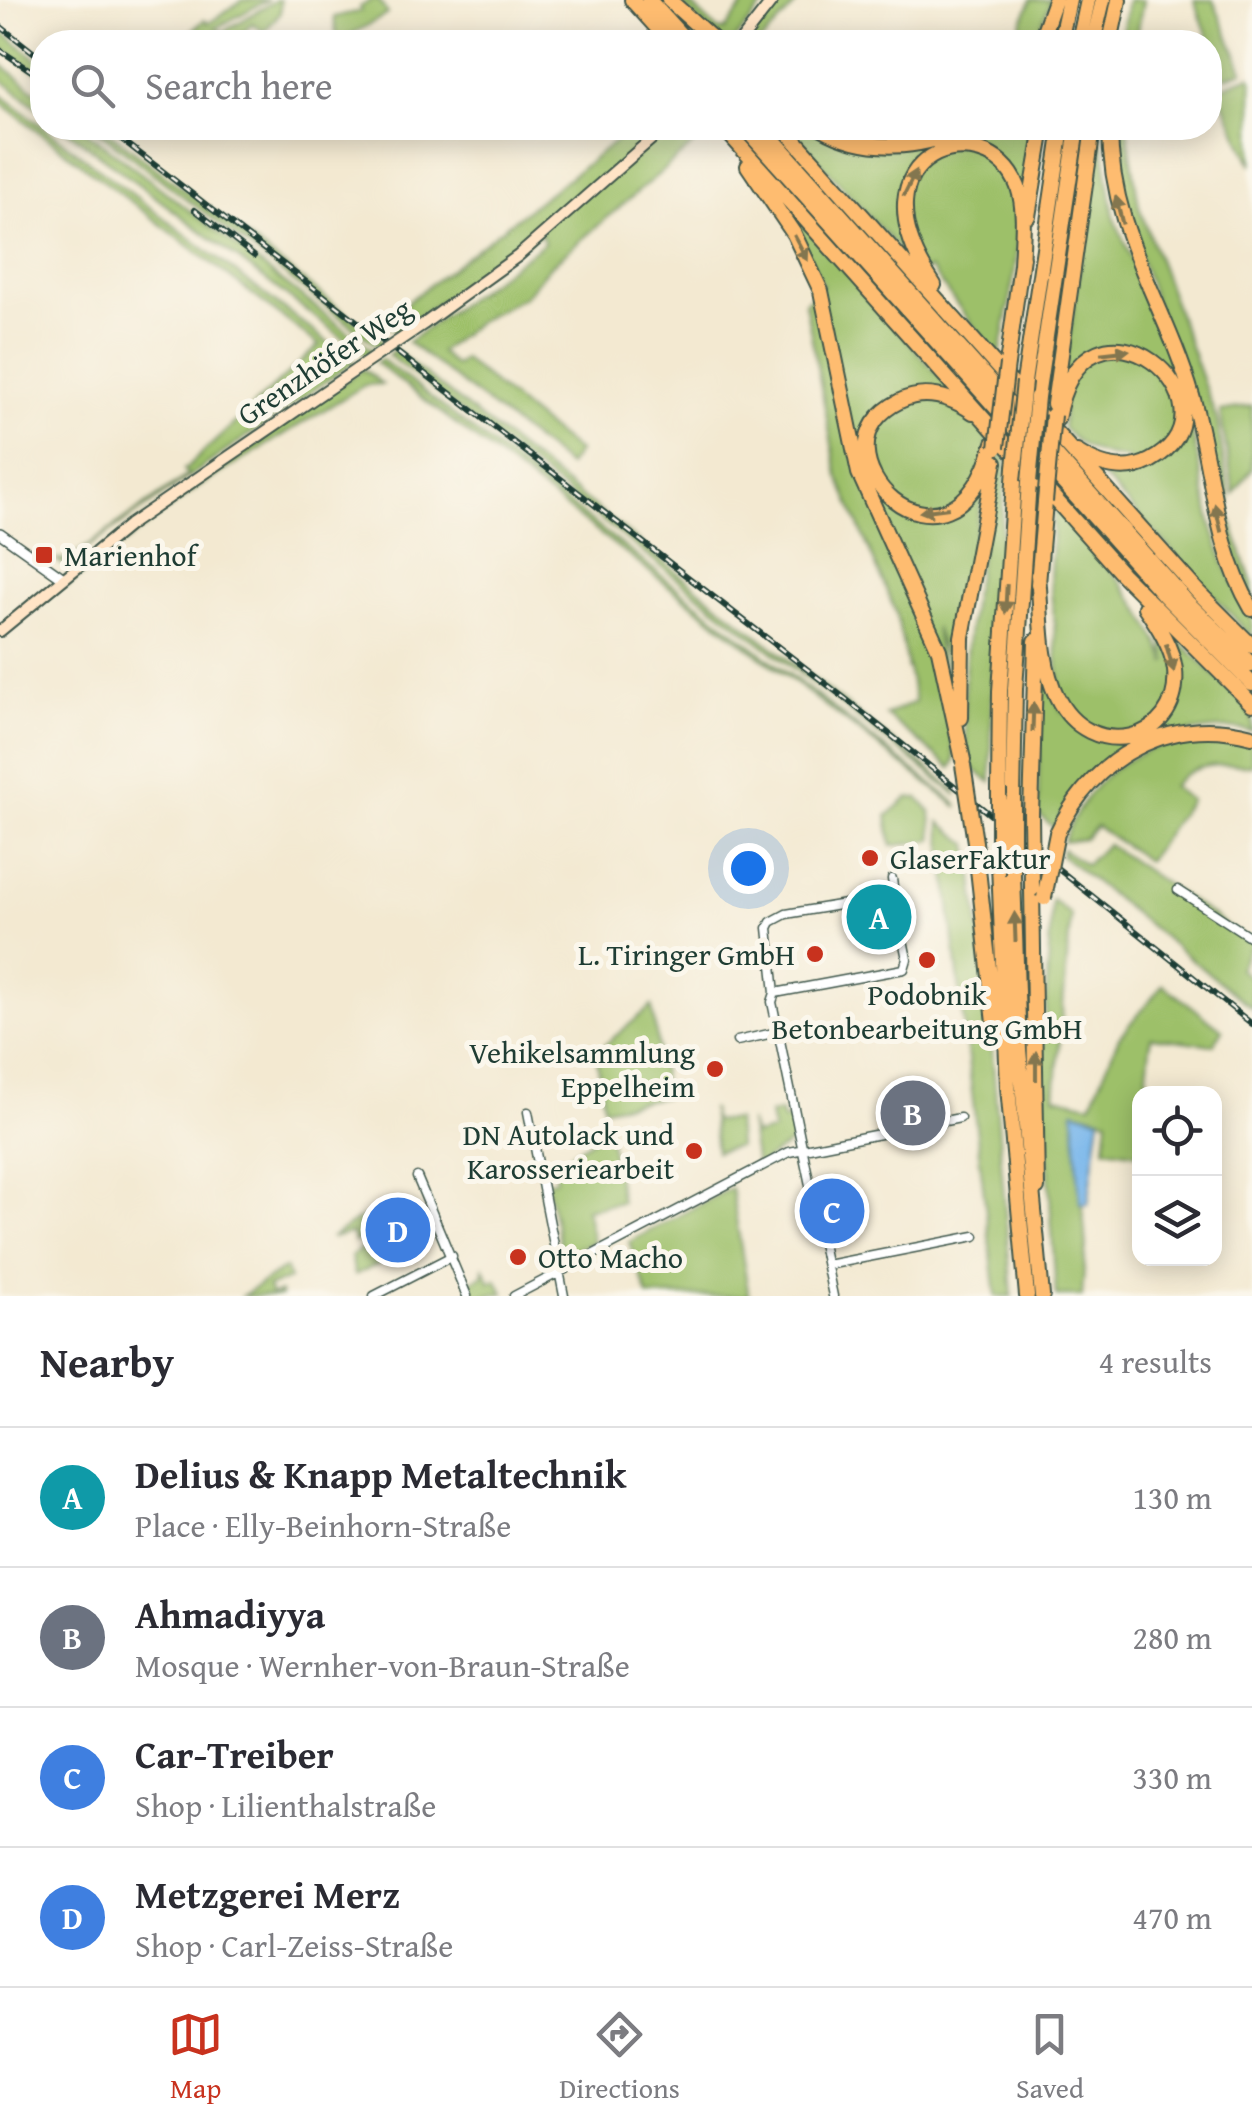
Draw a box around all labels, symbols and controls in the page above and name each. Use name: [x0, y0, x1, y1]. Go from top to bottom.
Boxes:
search box: [30, 30, 1222, 140]
text: Search here: [145, 57, 333, 113]
icon: search: [65, 58, 120, 113]
one-way arrow: [902, 168, 919, 197]
one-way arrow: [1111, 194, 1126, 225]
one-way arrow: [792, 234, 809, 263]
street label: Grenzhöfer Weg: [228, 286, 420, 436]
one-way arrow: [1099, 344, 1131, 360]
one-way arrow: [918, 502, 949, 518]
one-way arrow: [1209, 502, 1225, 533]
place label: Marienhof: [64, 533, 200, 577]
marker: Marienhof: [33, 544, 55, 566]
one-way arrow: [998, 584, 1014, 616]
one-way arrow: [1163, 643, 1178, 673]
one-way arrow: [1026, 701, 1042, 733]
place label: GlaserFaktur: [890, 836, 1051, 880]
your location: [723, 843, 774, 894]
marker: GlaserFaktur: [859, 847, 881, 869]
pin: A: [846, 880, 912, 954]
one-way arrow: [1007, 910, 1023, 942]
place label: L. Tiringer GmbH: [578, 932, 795, 976]
marker: L. Tiringer GmbH: [804, 943, 826, 965]
marker: Podobnik Betonbearbeitung GmbH: [916, 949, 938, 971]
place label: Podobnik Betonbearbeitung GmbH: [772, 972, 1082, 1050]
place label: Vehikelsammlung Eppelheim: [469, 1030, 695, 1108]
one-way arrow: [1028, 1050, 1044, 1082]
marker: Vehikelsammlung Eppelheim: [704, 1058, 726, 1080]
pin: B: [880, 1076, 946, 1150]
map controls: [1132, 1086, 1222, 1266]
button: locate: [1132, 1086, 1222, 1176]
place label: DN Autolack und Karosseriearbeit: [463, 1112, 674, 1190]
marker: DN Autolack und Karosseriearbeit: [683, 1140, 705, 1162]
pin: C: [800, 1174, 864, 1248]
button: layers: [1132, 1176, 1222, 1266]
pin: D: [366, 1192, 430, 1268]
place label: Otto Macho: [538, 1235, 683, 1279]
marker: Otto Macho: [507, 1246, 529, 1268]
text: Nearby: [40, 1331, 174, 1392]
text: 4 results: [1099, 1338, 1212, 1385]
text: Delius & Knapp Metaltechnik: [135, 1446, 626, 1502]
text: A: [62, 1474, 83, 1521]
text: 130 m: [1133, 1474, 1212, 1521]
text: Place · Elly-Beinhorn-Straße: [135, 1502, 511, 1549]
text: Ahmadiyya: [135, 1586, 325, 1642]
text: B: [63, 1614, 82, 1661]
text: 280 m: [1133, 1614, 1212, 1661]
text: Mosque · Wernher-von-Braun-Straße: [135, 1642, 630, 1689]
text: Car-Treiber: [135, 1726, 334, 1782]
text: C: [63, 1754, 82, 1801]
text: 330 m: [1133, 1754, 1212, 1801]
text: Shop · Lilienthalstraße: [135, 1782, 436, 1829]
text: Metzgerei Merz: [135, 1866, 400, 1922]
text: D: [62, 1894, 83, 1941]
text: 470 m: [1133, 1894, 1212, 1941]
text: Shop · Carl-Zeiss-Straße: [135, 1922, 453, 1969]
tab: Map: [168, 2007, 223, 2108]
tab: Directions: [559, 2007, 680, 2108]
tab: Saved: [1016, 2007, 1084, 2108]

